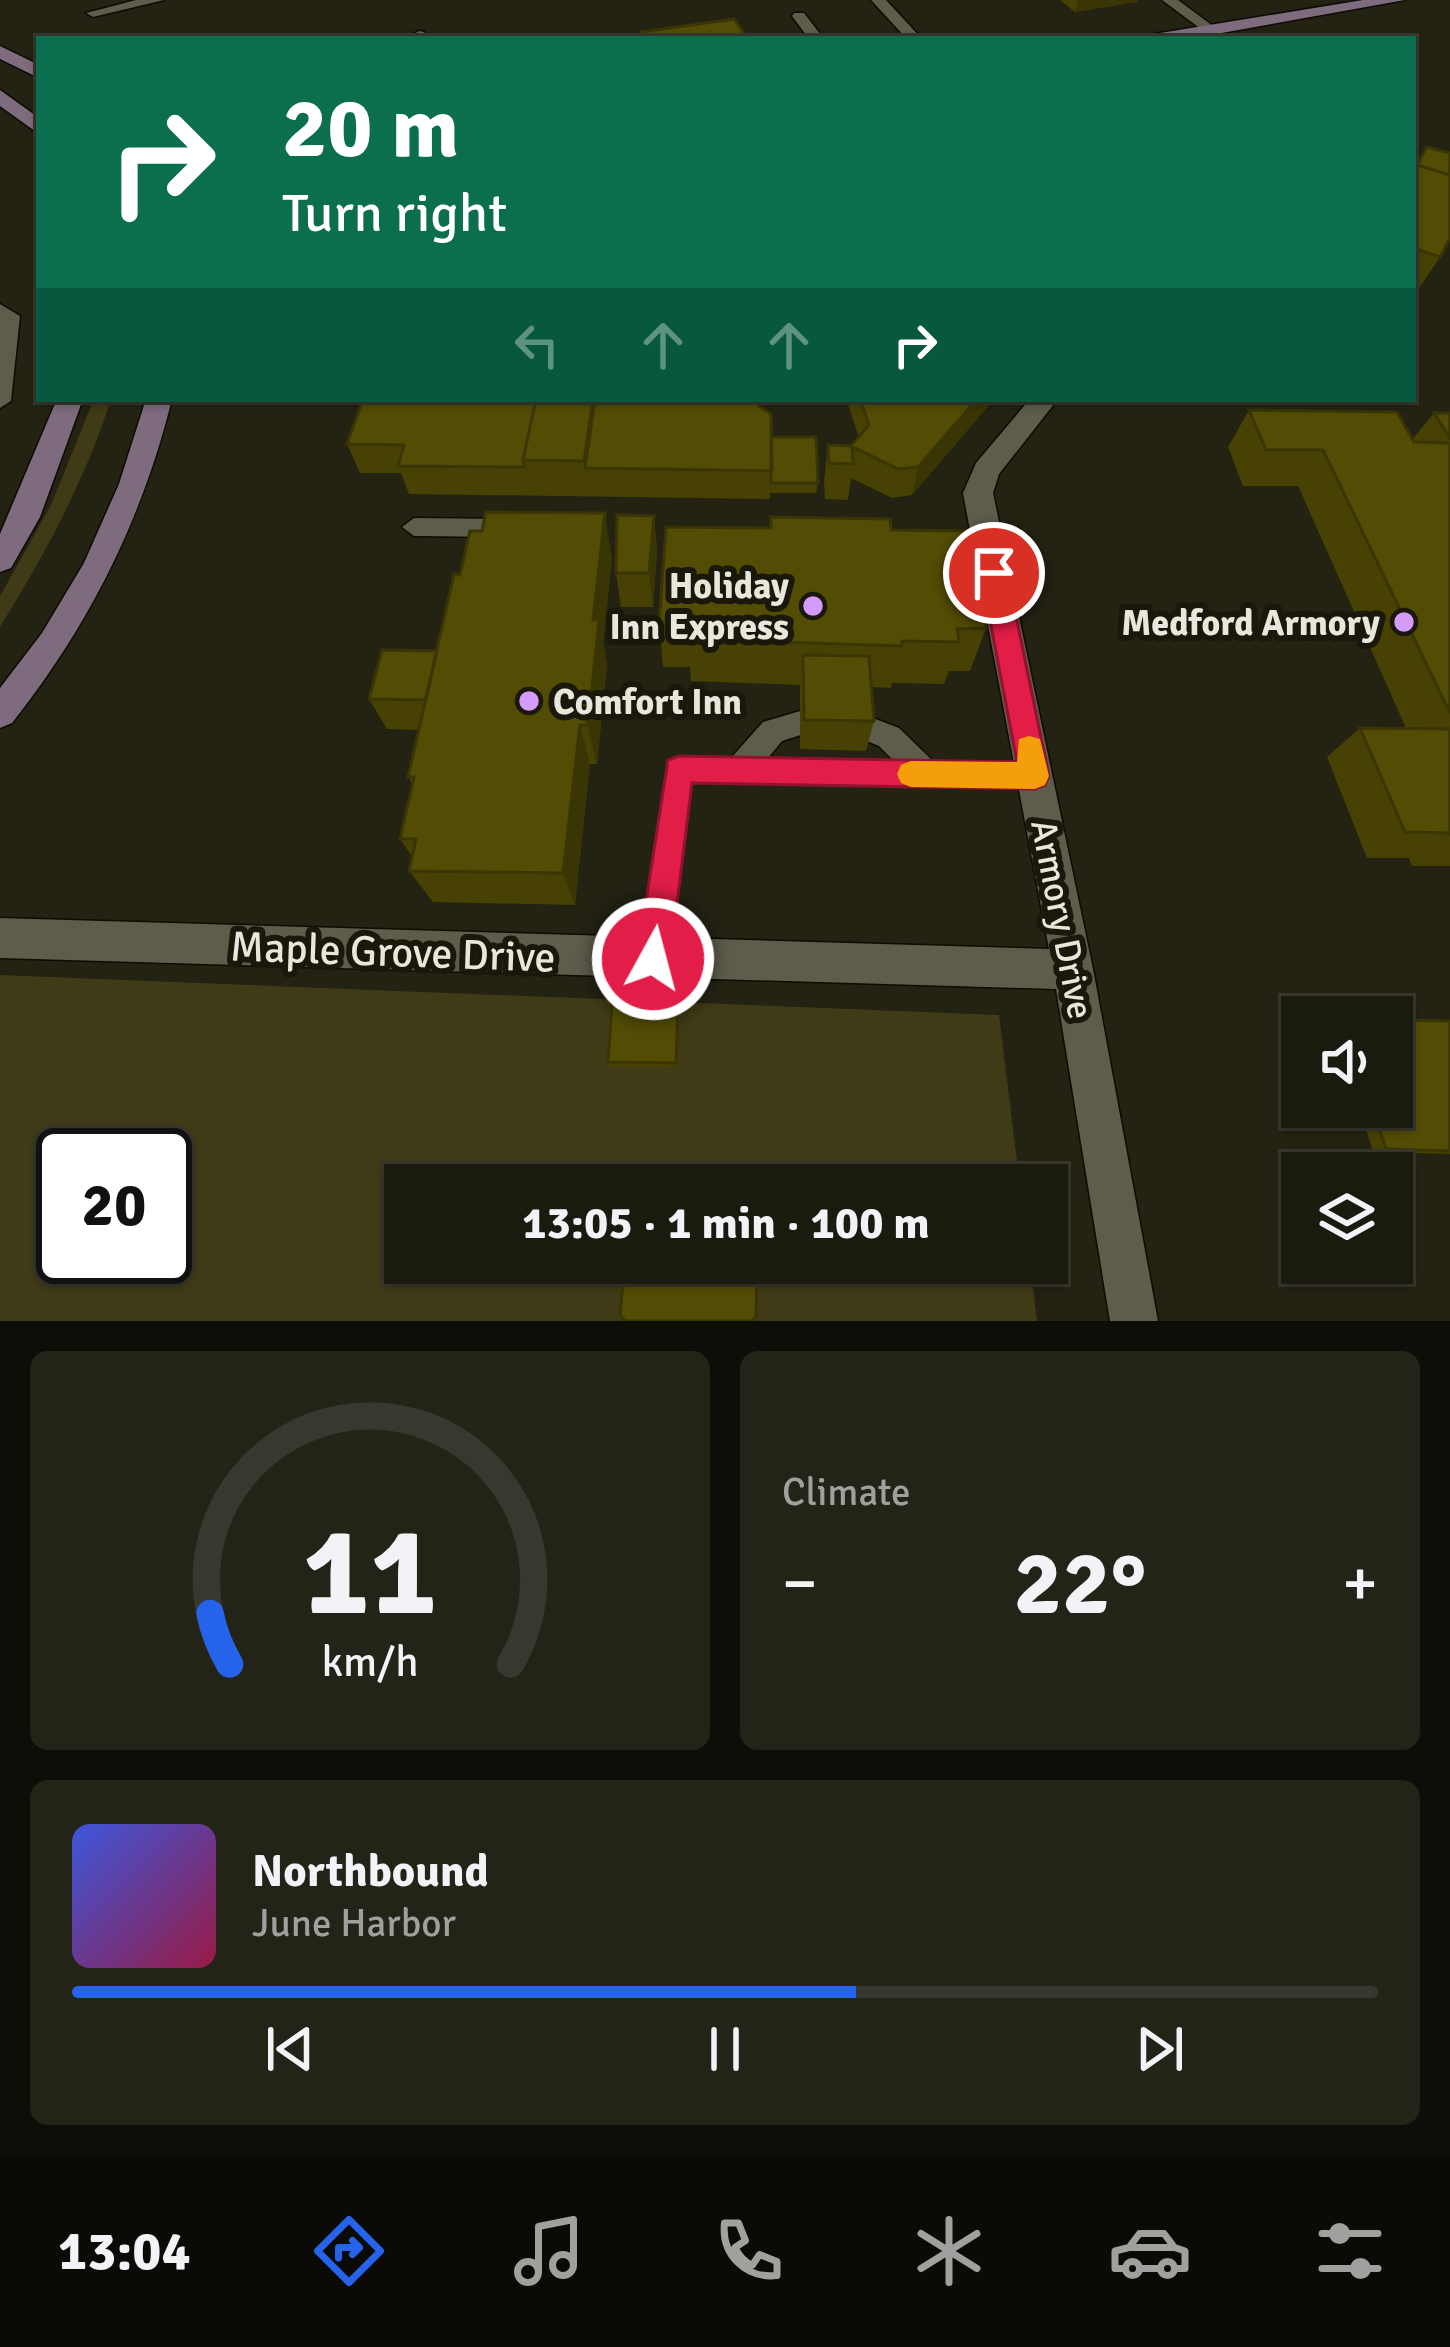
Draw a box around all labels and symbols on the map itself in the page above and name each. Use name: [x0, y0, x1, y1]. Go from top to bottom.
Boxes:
pin: [943, 522, 1045, 624]
place label: Holiday Inn Express: [610, 564, 789, 650]
marker: Holiday Inn Express: [800, 593, 826, 619]
place label: Medford Armory: [1121, 601, 1380, 646]
marker: Medford Armory: [1391, 609, 1417, 635]
place label: Comfort Inn: [553, 680, 742, 725]
marker: Comfort Inn: [516, 688, 542, 714]
street label: Armory Drive: [1020, 816, 1103, 1023]
position arrow: [590, 896, 716, 1022]
street label: Maple Grove Drive: [229, 921, 556, 984]
speed limit sign: 20: [36, 1128, 192, 1284]

